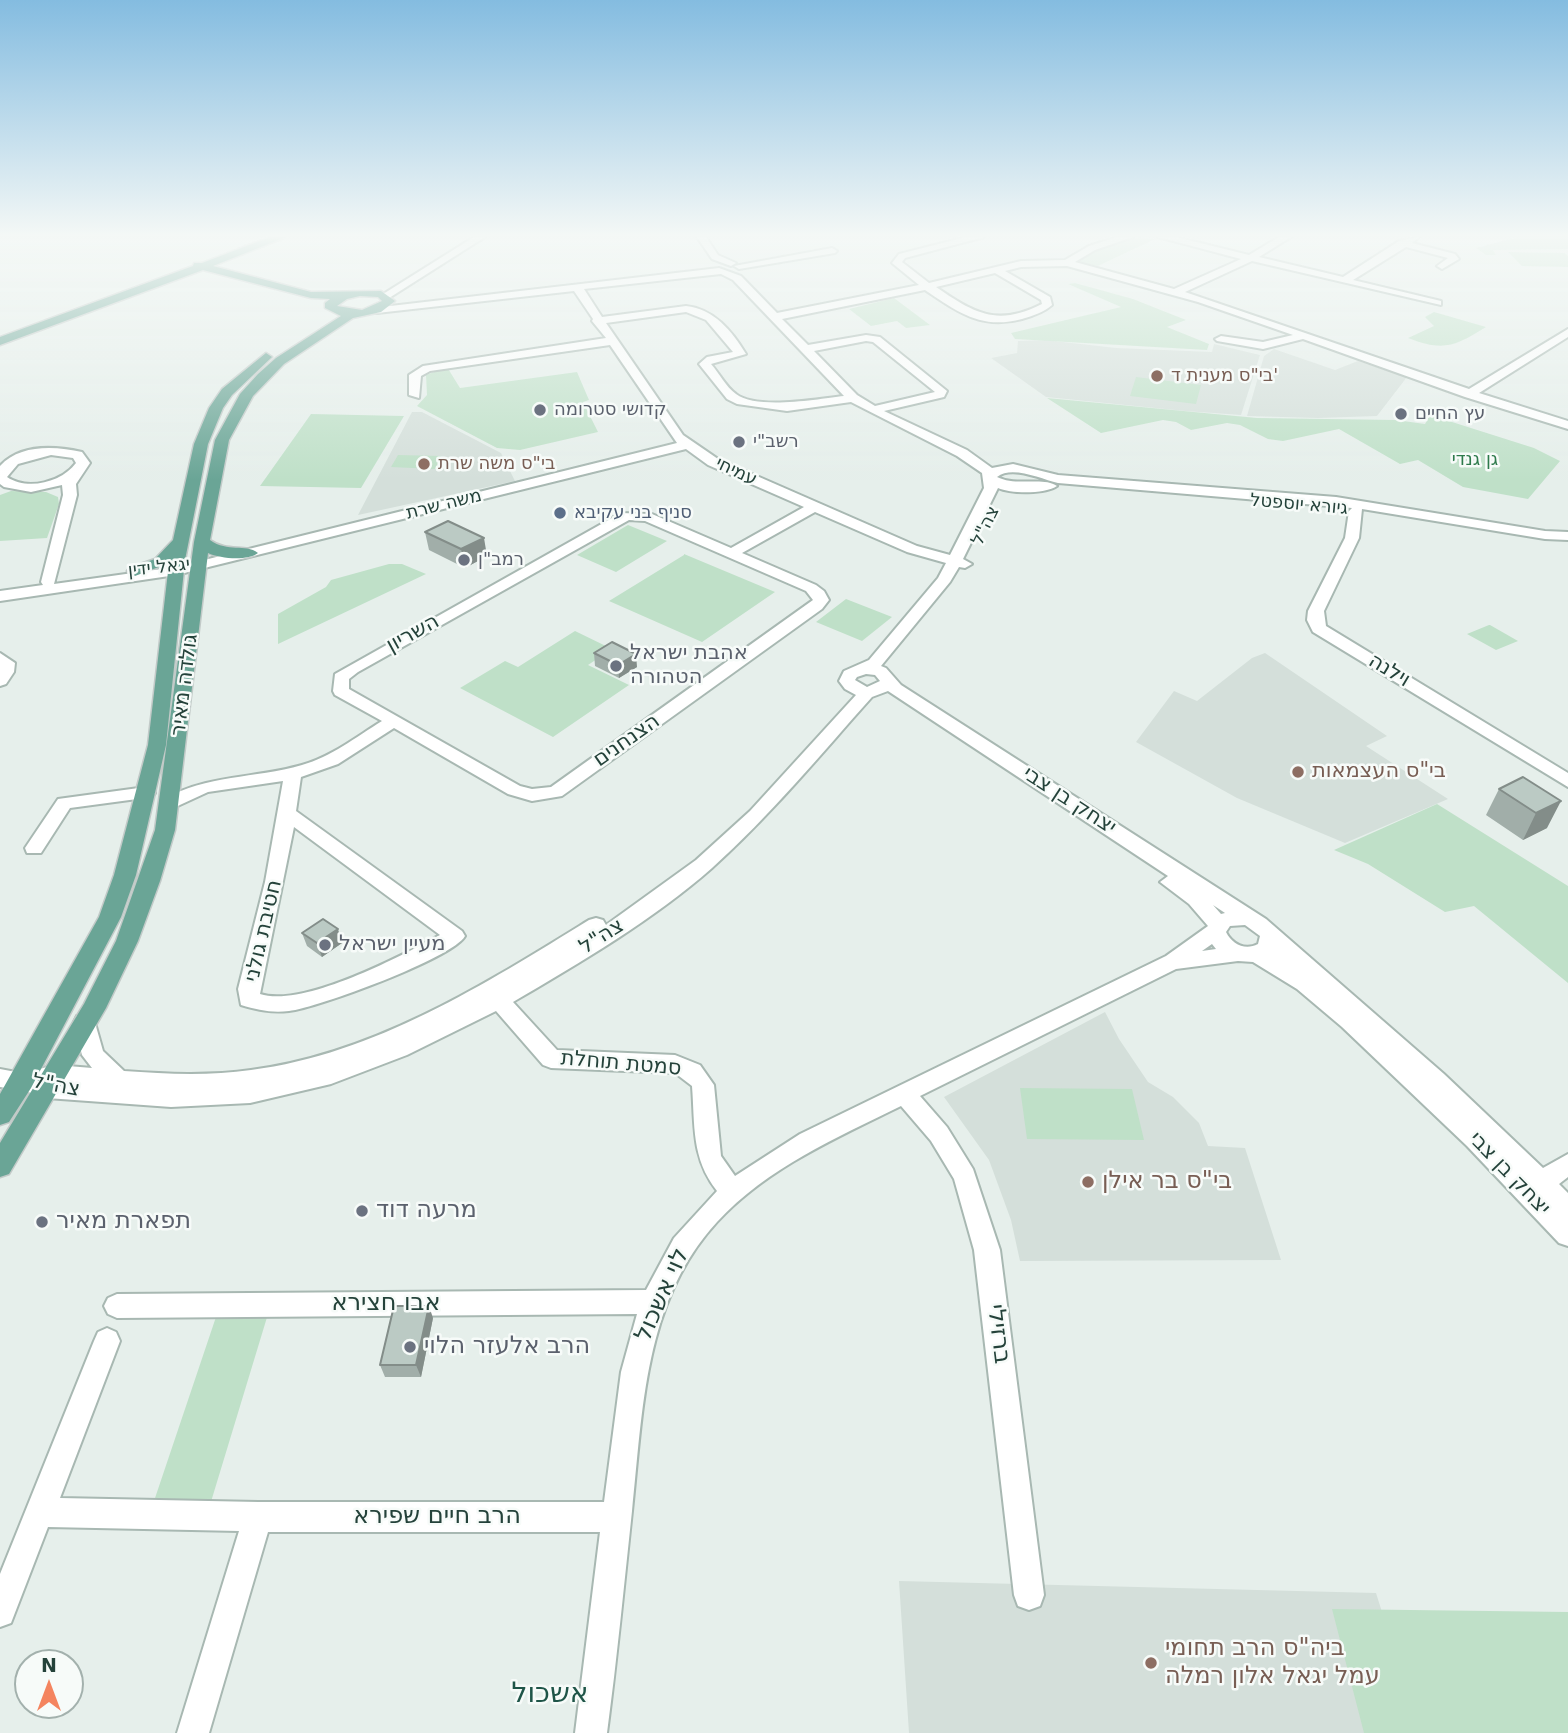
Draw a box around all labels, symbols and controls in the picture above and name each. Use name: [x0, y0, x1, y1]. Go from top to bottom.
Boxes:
place label: בי"ס מענית ד': [1171, 365, 1278, 387]
marker: בי"ס מענית ד': [1149, 368, 1165, 384]
place label: קדושי סטרומה: [554, 399, 666, 421]
marker: קדושי סטרומה: [532, 402, 548, 418]
place label: עץ החיים: [1415, 403, 1485, 425]
marker: עץ החיים: [1393, 406, 1409, 422]
place label: רשב"י: [753, 431, 799, 453]
marker: רשב"י: [731, 434, 747, 450]
park label: גן גנדי: [1452, 449, 1498, 471]
place label: בי"ס משה שרת: [438, 453, 555, 475]
street label: עמיחי: [712, 453, 760, 491]
marker: בי"ס משה שרת: [416, 456, 432, 472]
street label: משה שרת: [404, 485, 484, 525]
street label: גיורא יוספטל: [1249, 490, 1349, 520]
place label: סניף בני עקיבא: [574, 502, 692, 524]
street label: צה"ל: [967, 503, 1005, 549]
marker: סניף בני עקיבא: [552, 505, 568, 521]
place label: רמב"ן: [478, 549, 524, 571]
marker: רמב"ן: [456, 552, 472, 568]
street label: יגאל ידין: [127, 554, 191, 582]
street label: השריון: [382, 609, 444, 659]
street label: גולדה מאיר: [166, 632, 204, 738]
place label: אהבת ישראל הטהורה: [630, 641, 748, 691]
street label: וילנה: [1363, 649, 1415, 693]
marker: אהבת ישראל הטהורה: [608, 658, 624, 674]
street label: הצנחנים: [589, 709, 665, 773]
place label: בי"ס העצמאות: [1312, 759, 1446, 785]
street label: יצחק בן צבי: [1018, 761, 1120, 841]
marker: בי"ס העצמאות: [1290, 764, 1306, 780]
street label: חטיבת גולני: [240, 877, 288, 985]
street label: צה"ל: [575, 914, 629, 960]
place label: מעיין ישראל: [339, 932, 446, 958]
marker: מעיין ישראל: [317, 937, 333, 953]
street label: סמטת תוחלת: [560, 1046, 682, 1082]
street label: צה"ל: [30, 1069, 82, 1103]
street label: יצחק בן צבי: [1463, 1127, 1555, 1221]
place label: בי"ס בר אילן: [1102, 1168, 1232, 1196]
marker: בי"ס בר אילן: [1080, 1174, 1096, 1190]
place label: מרעה דוד: [376, 1197, 477, 1225]
marker: מרעה דוד: [354, 1203, 370, 1219]
place label: תפארת מאיר: [56, 1208, 191, 1236]
marker: תפארת מאיר: [34, 1214, 50, 1230]
street label: לוי אשכול: [630, 1244, 696, 1346]
street label: אבו חצירא: [332, 1290, 440, 1318]
street label: ברזילי: [980, 1302, 1016, 1366]
place label: הרב אלעזר הלוי: [424, 1333, 590, 1361]
marker: הרב אלעזר הלוי: [402, 1339, 418, 1355]
street label: הרב חיים שפירא: [353, 1503, 521, 1531]
place label: ביה"ס הרב תחומי עמל יגאל אלון רמלה: [1165, 1635, 1380, 1691]
north arrow: [14, 1649, 84, 1719]
text: N: [41, 1654, 57, 1676]
marker: ביה"ס הרב תחומי עמל יגאל אלון רמלה: [1143, 1655, 1159, 1671]
district label: אשכול: [512, 1678, 588, 1712]

